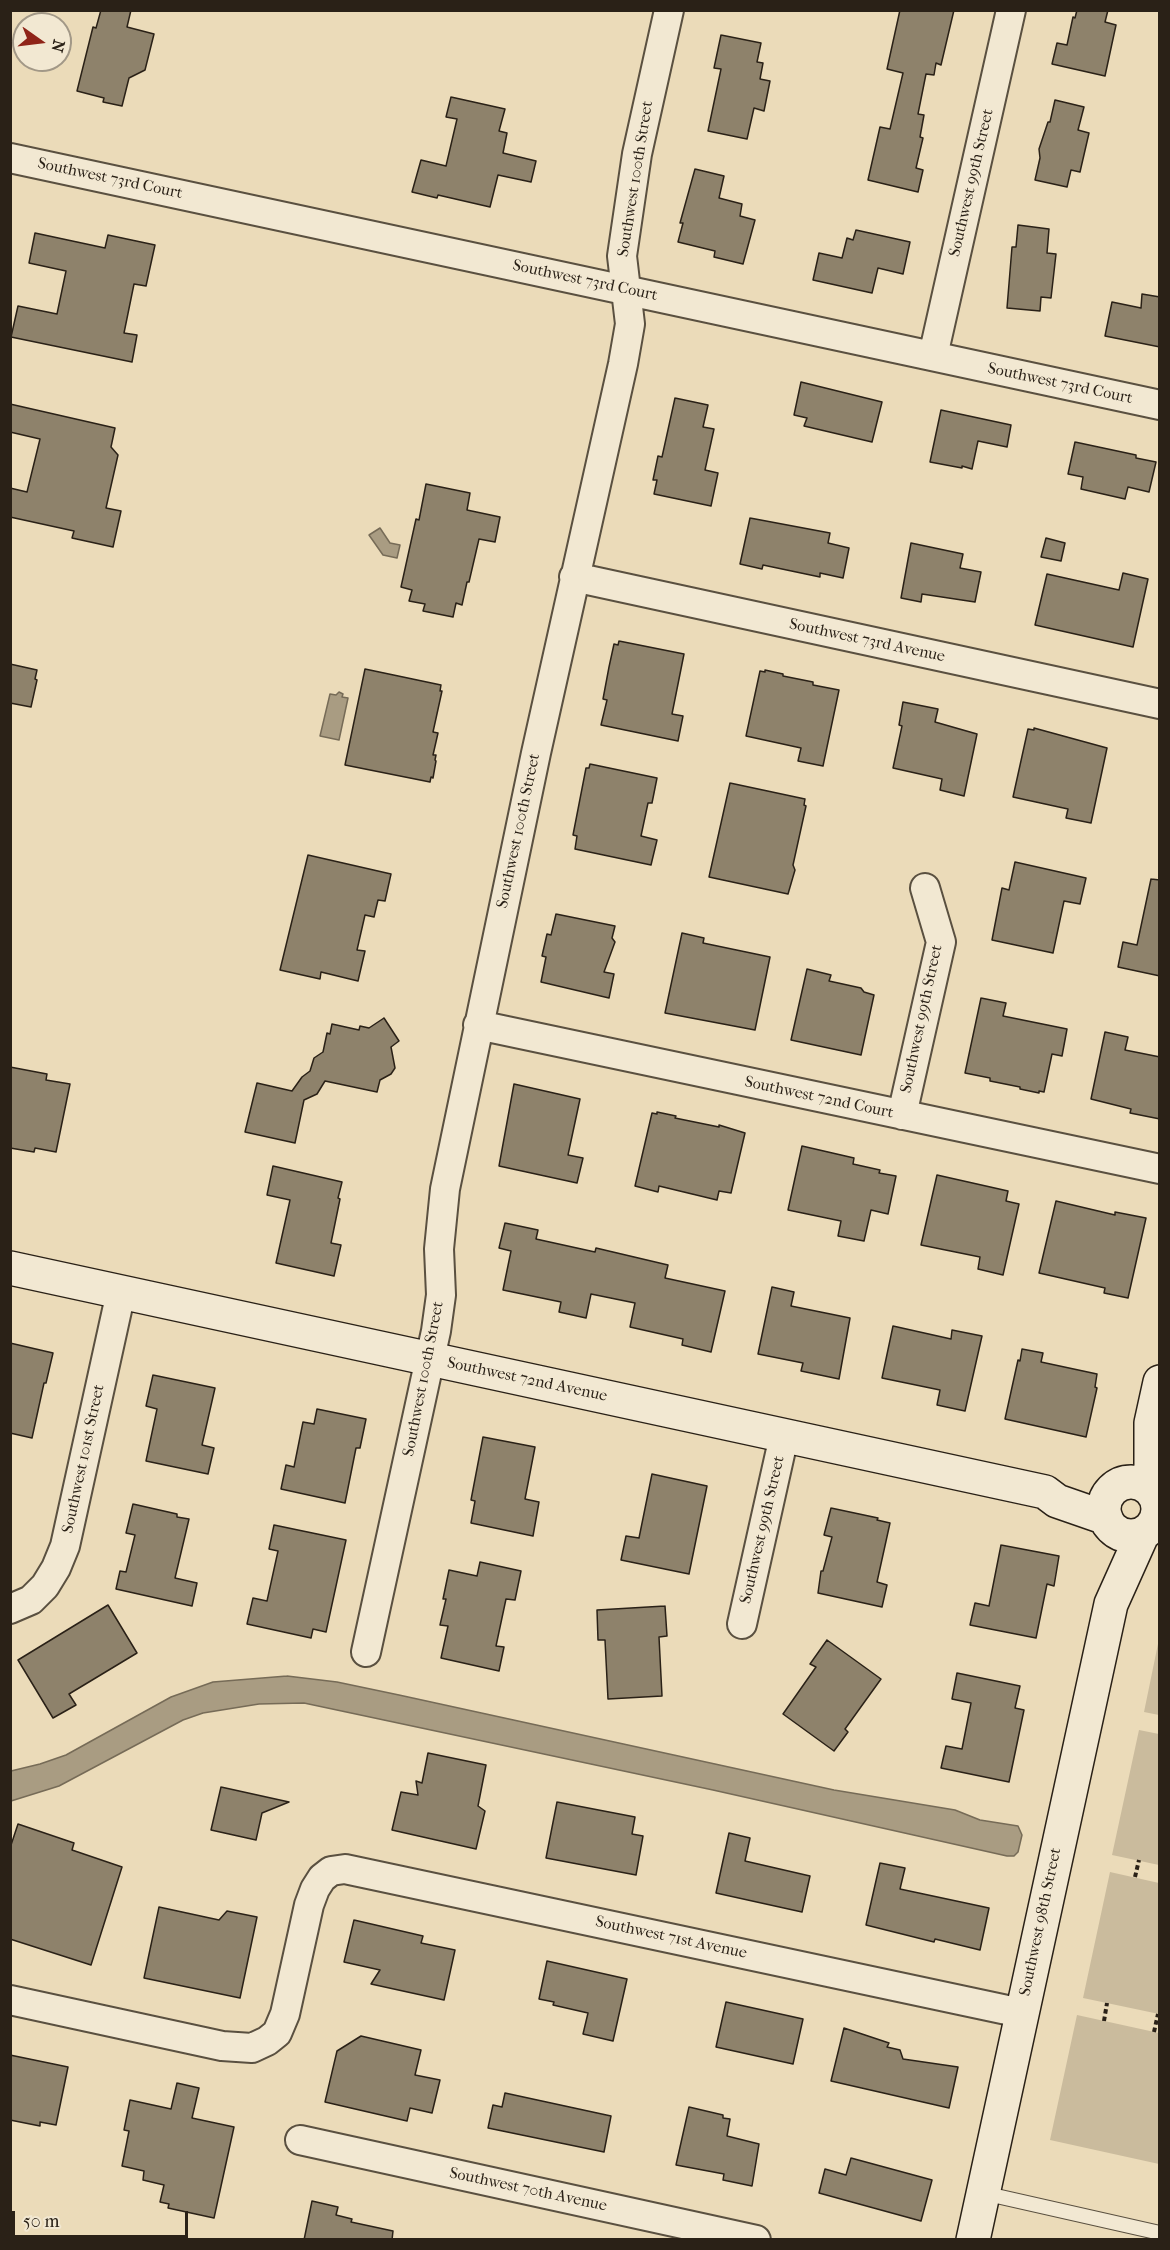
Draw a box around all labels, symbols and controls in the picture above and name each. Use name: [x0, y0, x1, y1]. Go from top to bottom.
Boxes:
north arrow: [12, 12, 72, 72]
text: N: [47, 38, 69, 54]
street label: Southwest 100th Street: [614, 100, 658, 258]
street label: Southwest 99th Street: [946, 107, 998, 259]
street label: Southwest 73rd Court: [36, 154, 184, 204]
street label: Southwest 73rd Court: [511, 256, 659, 306]
street label: Southwest 73rd Court: [986, 359, 1134, 409]
street label: Southwest 73rd Avenue: [787, 615, 947, 667]
street label: Southwest 100th Street: [493, 752, 545, 910]
street label: Southwest 99th Street: [897, 943, 947, 1095]
street label: Southwest 72nd Court: [743, 1073, 895, 1123]
street label: Southwest 100th Street: [400, 1300, 448, 1458]
street label: Southwest 72nd Avenue: [445, 1354, 609, 1406]
street label: Southwest 101st Street: [59, 1383, 109, 1535]
street label: Southwest 99th Street: [737, 1454, 789, 1606]
street label: Southwest 98th Street: [1016, 1846, 1066, 1998]
street label: Southwest 71st Avenue: [594, 1913, 748, 1963]
street label: Southwest 70th Avenue: [448, 2164, 608, 2216]
scale bar: [15, 2199, 190, 2237]
text: 50 m: [23, 2211, 59, 2232]

